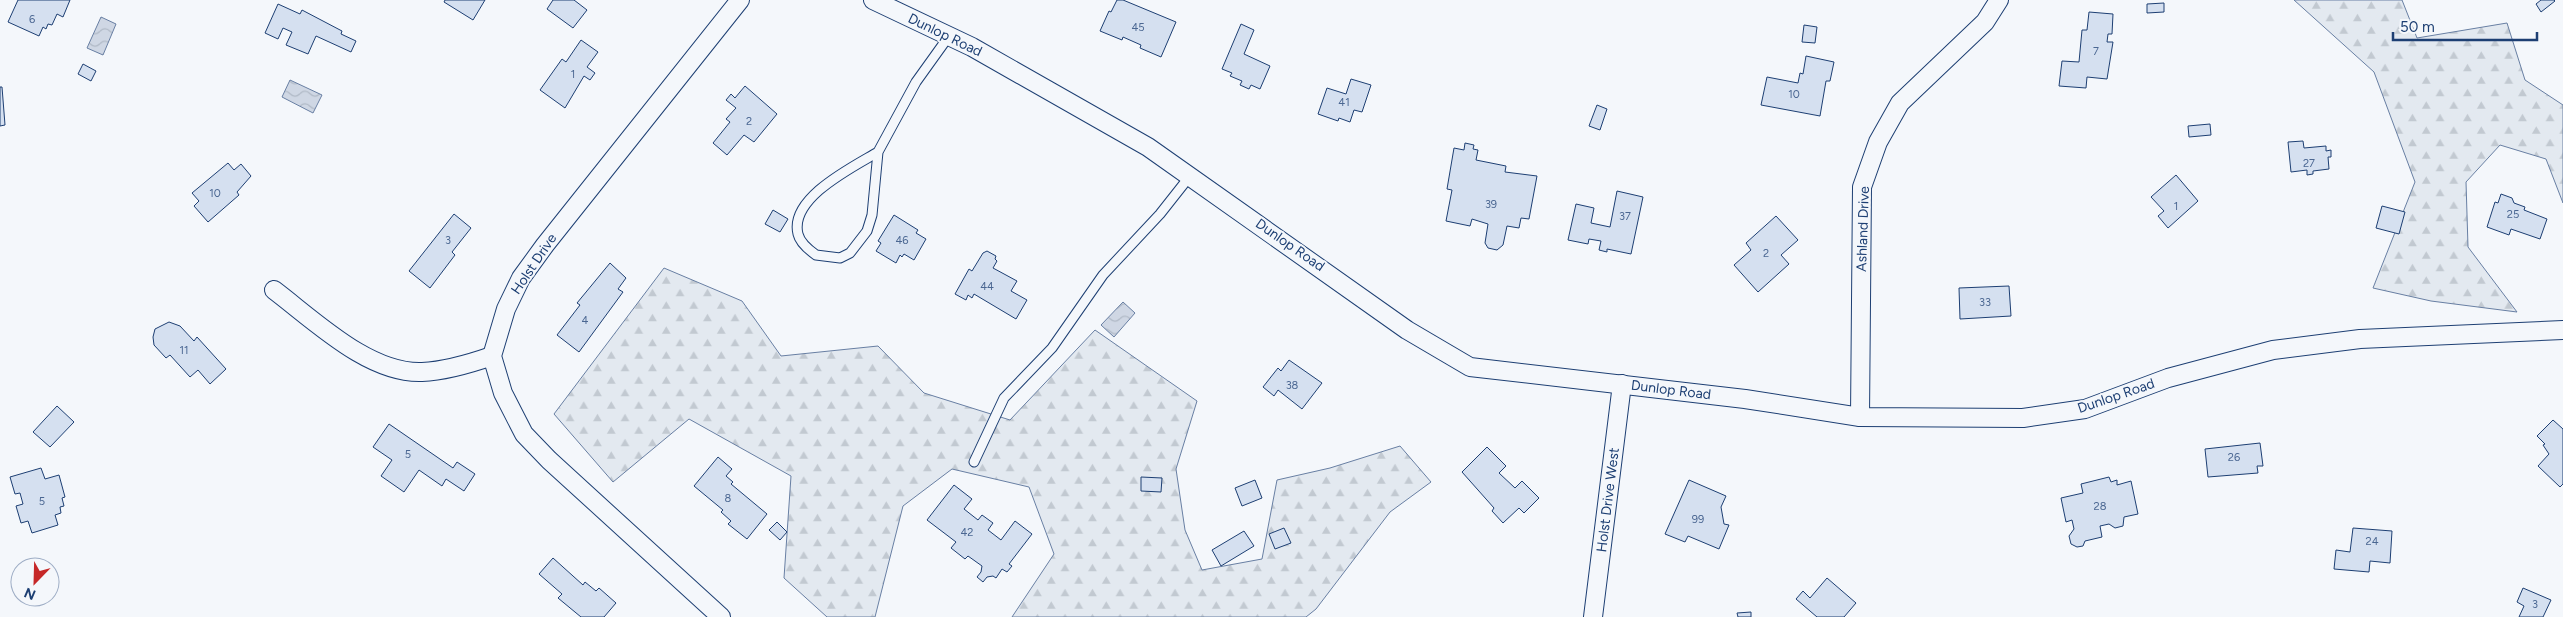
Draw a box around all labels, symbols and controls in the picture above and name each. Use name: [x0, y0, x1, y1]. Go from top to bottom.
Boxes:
street label: Dunlop Road: [905, 10, 985, 60]
scale bar: [2393, 10, 2537, 42]
house number: 6: [29, 13, 35, 26]
text: 50 m: [2400, 18, 2435, 36]
house number: 45: [1131, 21, 1145, 34]
house number: 7: [2093, 45, 2099, 58]
house number: 1: [571, 68, 575, 81]
house number: 10: [1788, 88, 1800, 101]
house number: 41: [1338, 96, 1350, 109]
house number: 2: [746, 115, 752, 128]
house number: 27: [2303, 157, 2315, 170]
street label: Ashland Drive: [1853, 185, 1873, 272]
house number: 10: [209, 187, 221, 200]
house number: 39: [1485, 198, 1497, 211]
house number: 1: [2174, 200, 2178, 213]
house number: 25: [2507, 208, 2519, 221]
house number: 37: [1619, 210, 1631, 223]
street label: Dunlop Road: [1252, 215, 1328, 275]
street label: Holst Drive: [508, 230, 561, 298]
house number: 3: [445, 234, 451, 247]
house number: 46: [895, 234, 909, 247]
house number: 2: [1763, 247, 1769, 260]
house number: 44: [980, 280, 994, 293]
house number: 33: [1979, 296, 1991, 309]
house number: 4: [582, 314, 589, 327]
house number: 11: [179, 344, 189, 357]
street label: Dunlop Road: [2075, 375, 2157, 417]
street label: Dunlop Road: [1630, 377, 1712, 403]
house number: 38: [1286, 379, 1299, 392]
street label: Holst Drive West: [1593, 447, 1623, 553]
house number: 5: [405, 448, 411, 461]
house number: 26: [2228, 451, 2240, 464]
house number: 8: [725, 492, 732, 505]
house number: 5: [39, 495, 45, 508]
house number: 28: [2094, 500, 2107, 513]
house number: 99: [1692, 513, 1704, 526]
house number: 42: [961, 526, 973, 539]
house number: 24: [2366, 535, 2379, 548]
north arrow: [10, 557, 60, 607]
text: N: [22, 584, 38, 603]
house number: 3: [2532, 598, 2538, 611]

